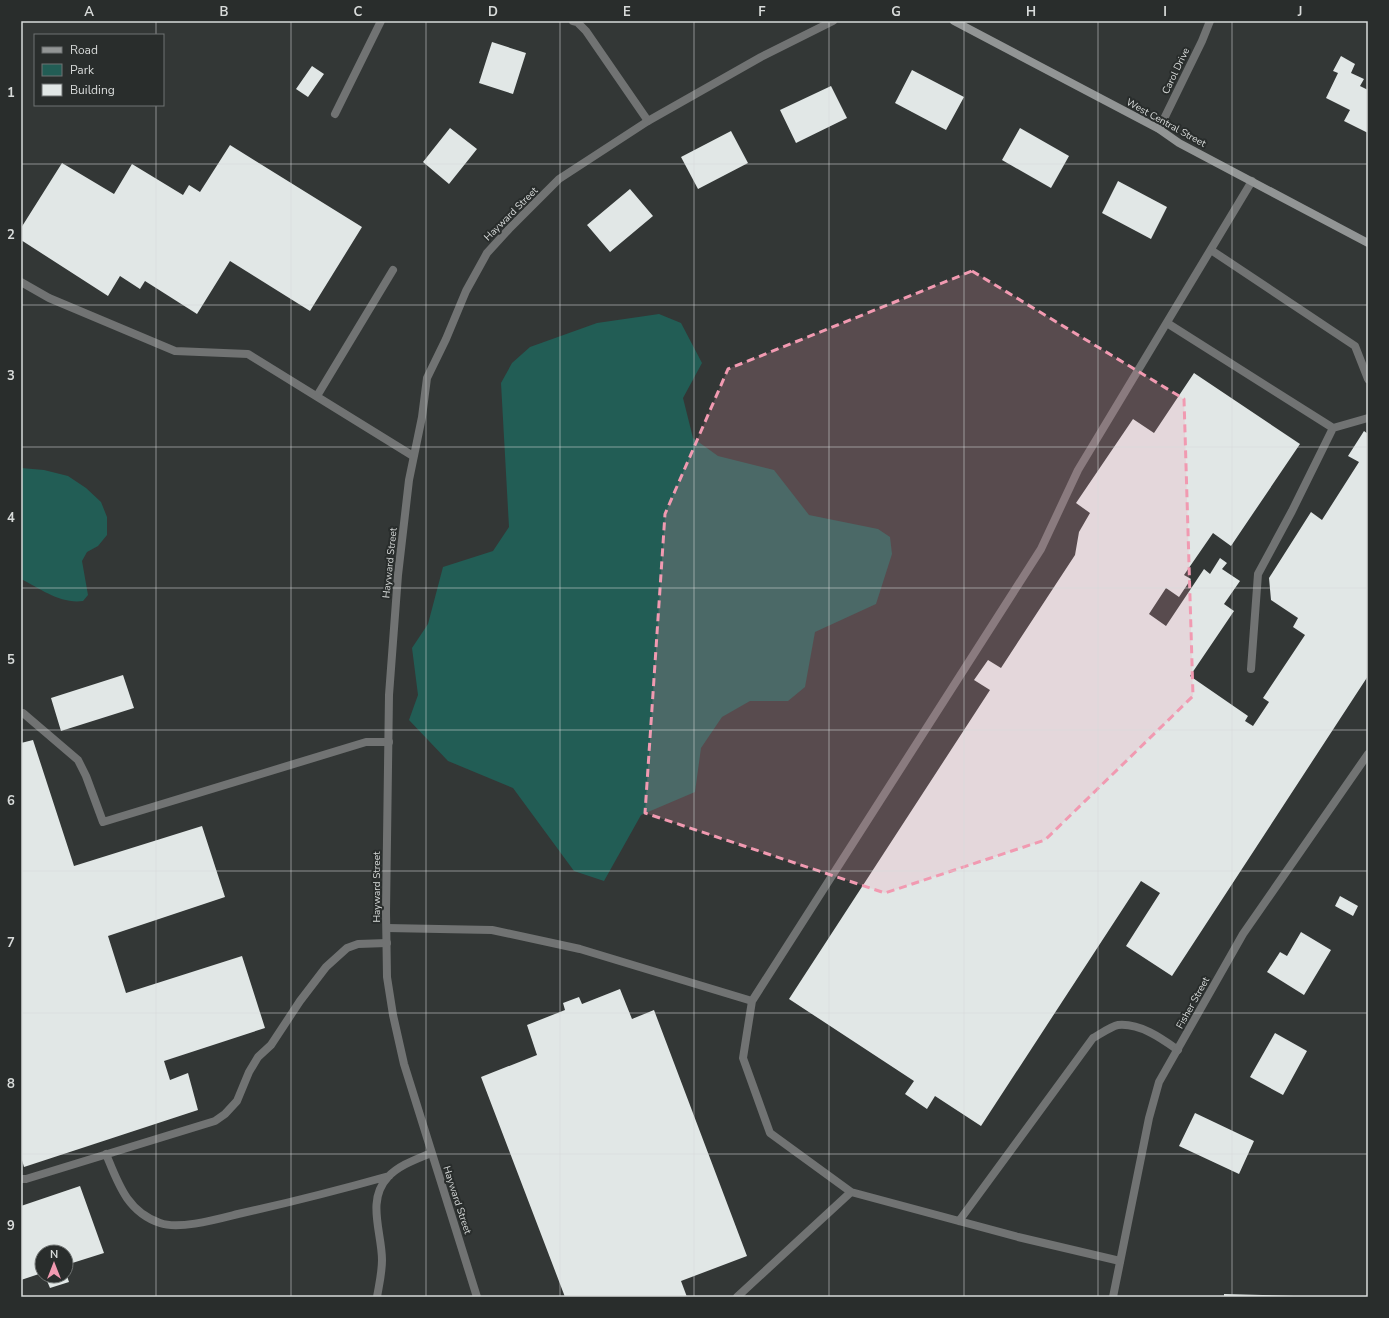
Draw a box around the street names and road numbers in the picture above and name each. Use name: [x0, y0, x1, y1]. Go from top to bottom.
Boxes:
street label: Carol Drive: [1159, 45, 1193, 97]
street label: West Central Street: [1124, 95, 1209, 151]
street label: Hayward Street: [481, 184, 541, 244]
street label: Hayward Street: [379, 526, 401, 599]
street label: Hayward Street: [370, 851, 384, 923]
street label: Fisher Street: [1173, 974, 1213, 1031]
street label: Hayward Street: [439, 1164, 475, 1236]

